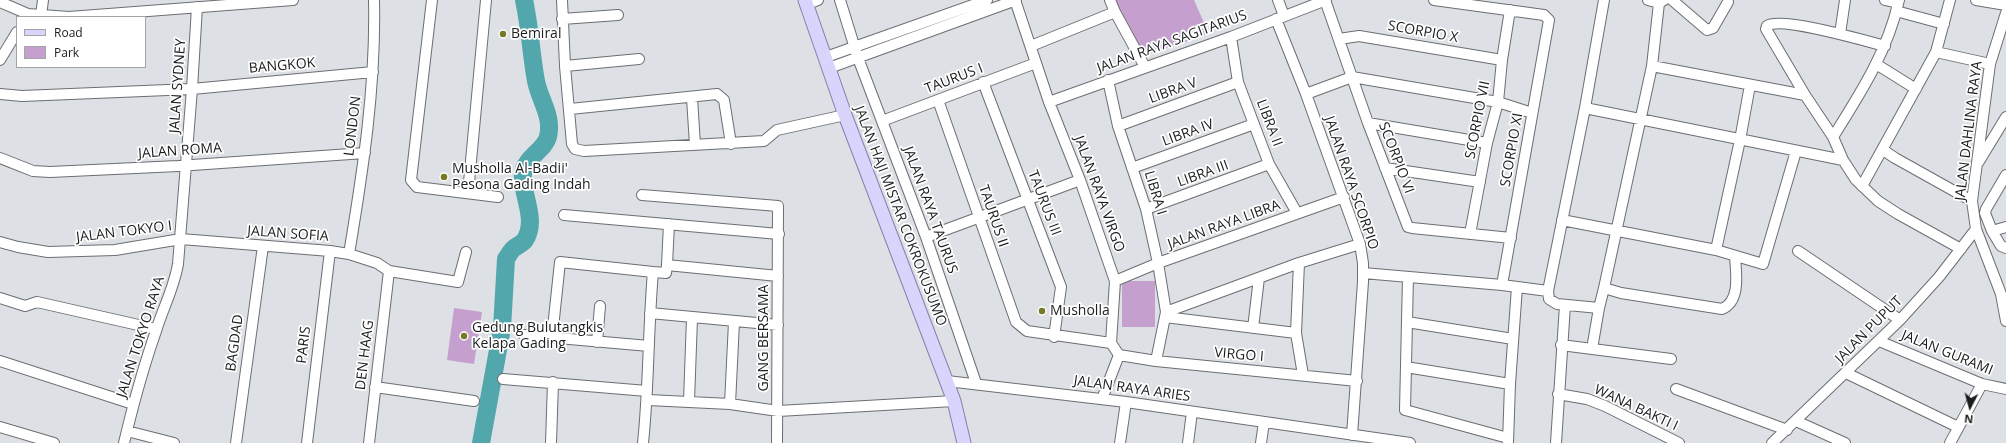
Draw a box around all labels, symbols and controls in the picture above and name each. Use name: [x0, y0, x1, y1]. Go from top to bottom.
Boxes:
street label: JALAN RAYA SAGITARIUS: [1095, 7, 1249, 77]
legend: [16, 16, 146, 68]
street label: SCORPIO X: [1387, 18, 1459, 46]
text: Road: [54, 24, 83, 41]
place label: Bemiral: [511, 26, 561, 42]
marker: Bemiral: [498, 29, 508, 39]
street label: JALAN SYDNEY: [166, 38, 190, 134]
text: Park: [54, 44, 79, 61]
street label: BANGKOK: [248, 55, 316, 77]
street label: TAURUS I: [923, 60, 985, 98]
street label: JALAN DAHLINA RAYA: [1952, 60, 1986, 202]
street label: LIBRA V: [1147, 75, 1199, 107]
street label: SCORPIO VII: [1462, 80, 1494, 160]
street label: LONDON: [341, 95, 365, 157]
street label: LIBRA II: [1252, 97, 1286, 149]
street label: JALAN HAJI MISTAR COKROKUSUMO: [850, 104, 950, 328]
street label: SCORPIO XI: [1497, 112, 1527, 188]
street label: JALAN RAYA SCORPIO: [1320, 114, 1382, 252]
street label: LIBRA IV: [1160, 116, 1216, 150]
street label: SCORPIO VI: [1375, 120, 1417, 196]
street label: JALAN RAYA VIRGO: [1070, 133, 1128, 255]
street label: JALAN ROMA: [138, 140, 222, 162]
street label: JALAN RAYA TAURUS: [899, 144, 961, 276]
street label: LIBRA III: [1175, 157, 1231, 191]
place label: Musholla Al-Badii' Pesona Gading Indah: [452, 161, 591, 194]
street label: TAURUS III: [1024, 168, 1064, 238]
street label: LIBRA I: [1140, 169, 1170, 217]
marker: Musholla Al-Badii' Pesona Gading Indah: [439, 172, 449, 182]
street label: TAURUS II: [975, 183, 1011, 249]
street label: JALAN RAYA LIBRA: [1165, 197, 1283, 253]
street label: JALAN TOKYO I: [75, 218, 173, 246]
street label: JALAN SOFIA: [247, 223, 329, 245]
street label: JALAN TOKYO RAYA: [113, 274, 169, 400]
street label: GANG BERSAMA: [756, 285, 772, 391]
street label: JALAN PUPUT: [1832, 293, 1906, 367]
place label: Musholla: [1050, 303, 1110, 319]
marker: Musholla: [1037, 306, 1047, 316]
street label: BAGDAD: [223, 313, 247, 373]
street label: DEN HAAG: [352, 319, 378, 391]
place label: Gedung Bulutangkis Kelapa Gading: [472, 320, 603, 352]
street label: PARIS: [293, 325, 315, 365]
street label: JALAN GURAMI: [1899, 327, 1995, 379]
marker: Gedung Bulutangkis Kelapa Gading: [459, 331, 469, 341]
street label: VIRGO I: [1214, 344, 1264, 366]
street label: JALAN RAYA ARIES: [1073, 372, 1191, 406]
street label: WANA BAKTI I: [1591, 381, 1681, 435]
north arrow: [1950, 387, 1990, 427]
text: N: [1963, 412, 1974, 427]

